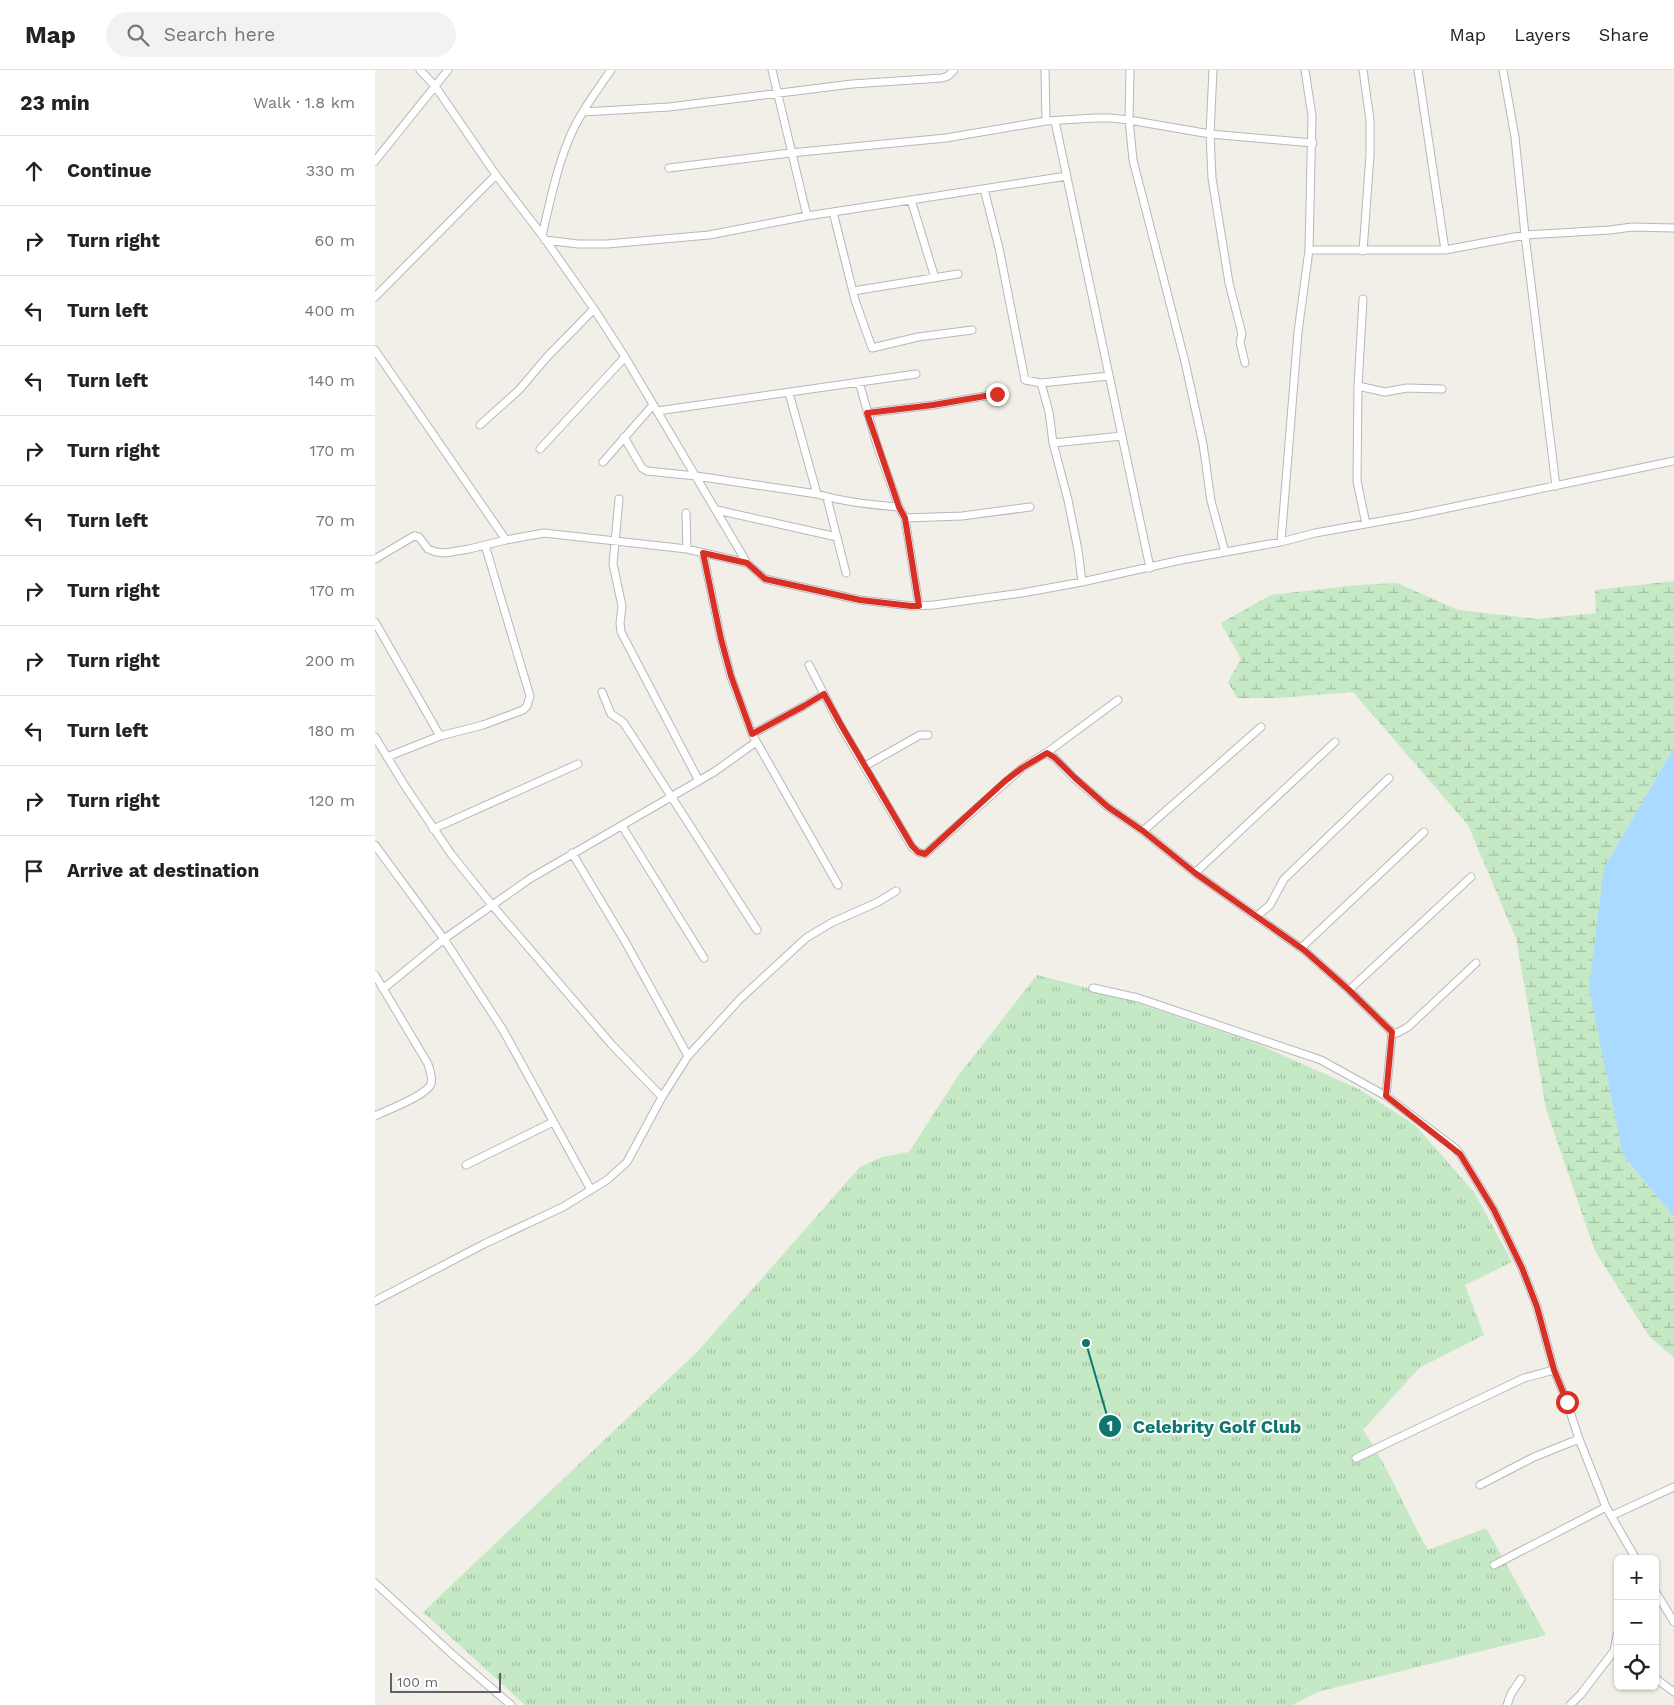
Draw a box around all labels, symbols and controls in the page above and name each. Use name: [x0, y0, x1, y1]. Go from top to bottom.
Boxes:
search box: [106, 12, 456, 57]
text: Map: [25, 21, 76, 49]
icon: search: [124, 21, 152, 49]
text: Search here: [164, 23, 275, 46]
text: Map: [1449, 24, 1486, 45]
text: Layers: [1514, 24, 1571, 45]
text: Share: [1599, 24, 1649, 45]
text: 23 min: [20, 90, 90, 115]
text: Walk · 1.8 km: [253, 93, 355, 112]
icon: ahead: [20, 157, 48, 185]
text: Continue: [67, 159, 151, 182]
text: 330 m: [306, 161, 355, 180]
icon: right: [20, 227, 48, 255]
text: Turn right: [67, 229, 160, 252]
text: 60 m: [315, 231, 355, 250]
icon: left: [20, 297, 48, 325]
text: Turn left: [67, 299, 148, 322]
text: 400 m: [305, 301, 355, 320]
icon: left: [20, 367, 48, 395]
text: Turn left: [67, 369, 148, 392]
text: 140 m: [308, 371, 355, 390]
route end: [986, 383, 1009, 406]
icon: right: [20, 437, 48, 465]
text: Turn right: [67, 439, 160, 462]
text: 170 m: [309, 441, 355, 460]
icon: left: [20, 507, 48, 535]
text: Turn left: [67, 509, 148, 532]
text: 70 m: [316, 511, 355, 530]
icon: right: [20, 577, 48, 605]
text: Turn right: [67, 579, 160, 602]
text: 170 m: [309, 581, 355, 600]
icon: right: [20, 647, 48, 675]
text: Turn right: [67, 649, 160, 672]
text: 200 m: [305, 651, 355, 670]
icon: left: [20, 717, 48, 745]
text: Turn left: [67, 719, 148, 742]
text: 180 m: [308, 721, 355, 740]
icon: right: [20, 787, 48, 815]
text: Turn right: [67, 789, 160, 812]
text: 120 m: [309, 791, 355, 810]
icon: arrive: [20, 857, 48, 885]
text: Arrive at destination: [67, 859, 259, 882]
route start: [1556, 1391, 1579, 1414]
callout: Celebrity Golf Club: [1097, 1410, 1312, 1443]
text: Celebrity Golf Club: [1133, 1416, 1301, 1437]
text: 1: [1107, 1417, 1113, 1435]
map controls: [1614, 1555, 1659, 1690]
button: +: [1614, 1555, 1659, 1600]
button: −: [1614, 1600, 1659, 1645]
button: locate: [1614, 1645, 1659, 1690]
scale bar: [390, 1670, 501, 1693]
text: 100 m: [397, 1674, 438, 1690]

